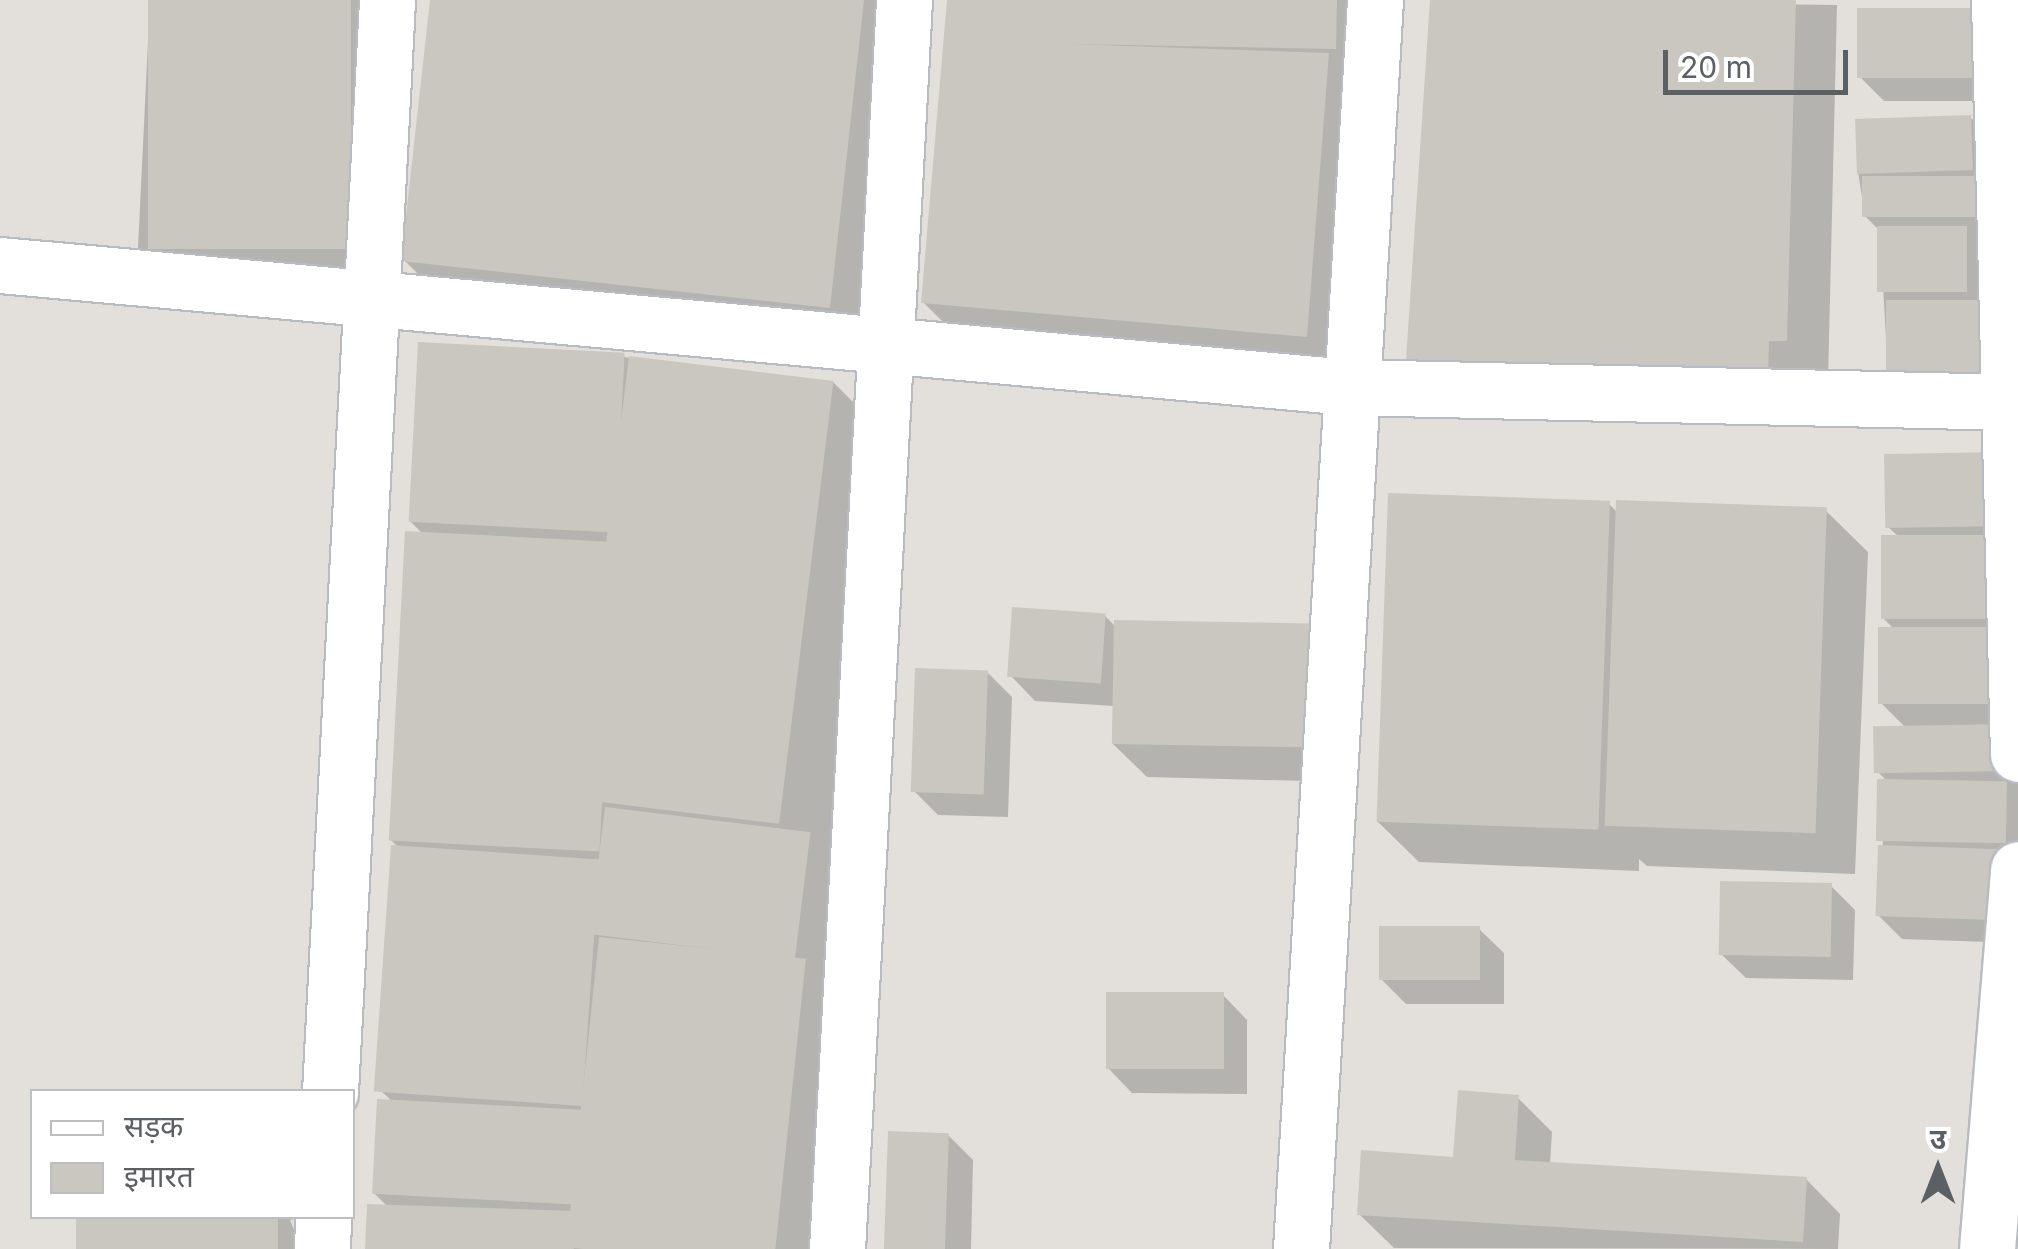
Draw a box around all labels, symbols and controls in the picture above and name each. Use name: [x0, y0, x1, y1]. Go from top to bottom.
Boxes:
scale bar: [1668, 30, 1853, 92]
text: 20 m: [1680, 49, 1752, 85]
legend: [30, 1089, 355, 1219]
text: सड़क: [124, 1108, 183, 1144]
north arrow: [1888, 1119, 1988, 1219]
text: उ: [1930, 1122, 1946, 1156]
text: इमारत: [124, 1158, 194, 1194]

